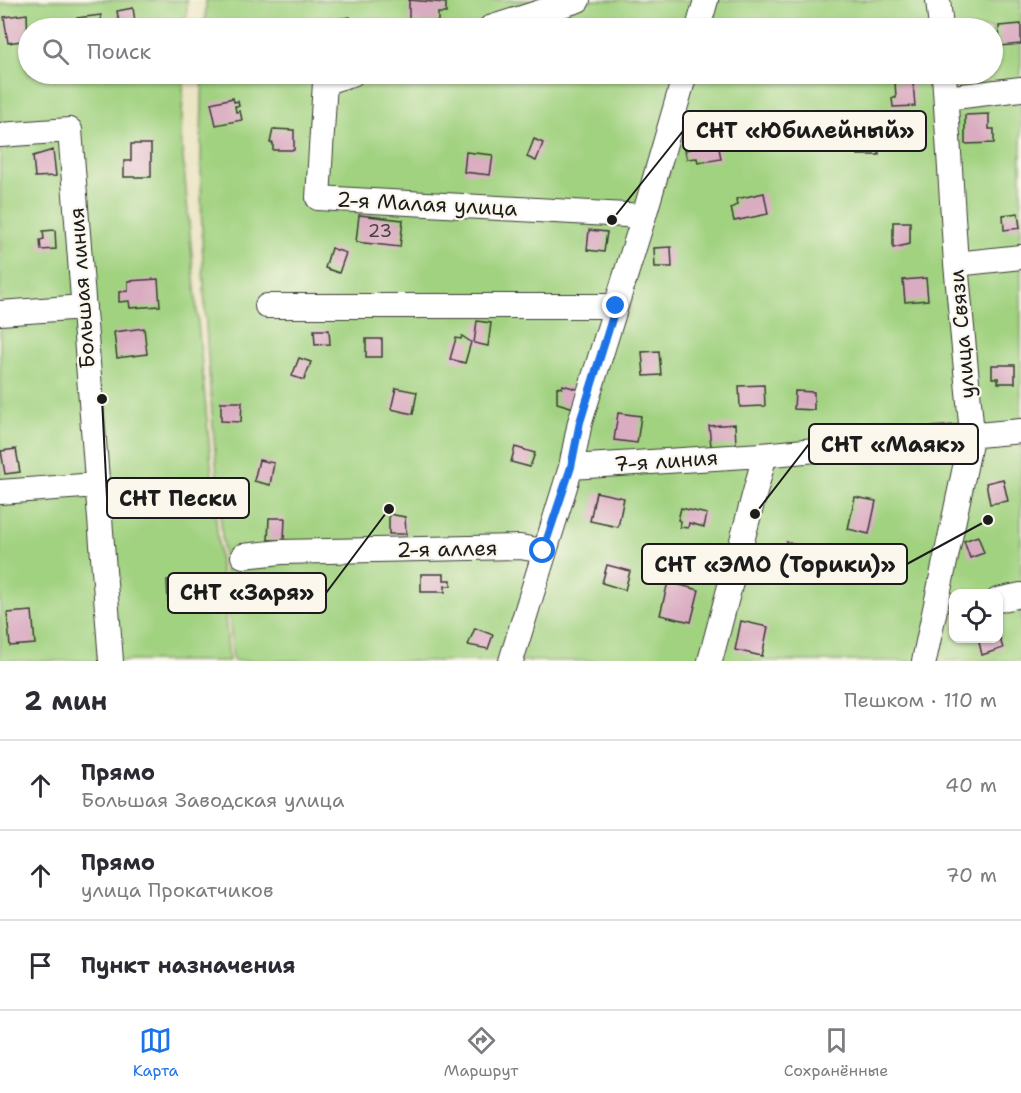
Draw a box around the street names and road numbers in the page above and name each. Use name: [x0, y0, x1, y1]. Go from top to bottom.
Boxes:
street label: 2-я Малая улица: [336, 185, 518, 223]
street label: Большая линия: [62, 206, 102, 370]
street label: улица Связи: [942, 268, 982, 400]
street label: 7-я линия: [613, 443, 719, 479]
street label: 2-я аллея: [396, 534, 498, 564]

